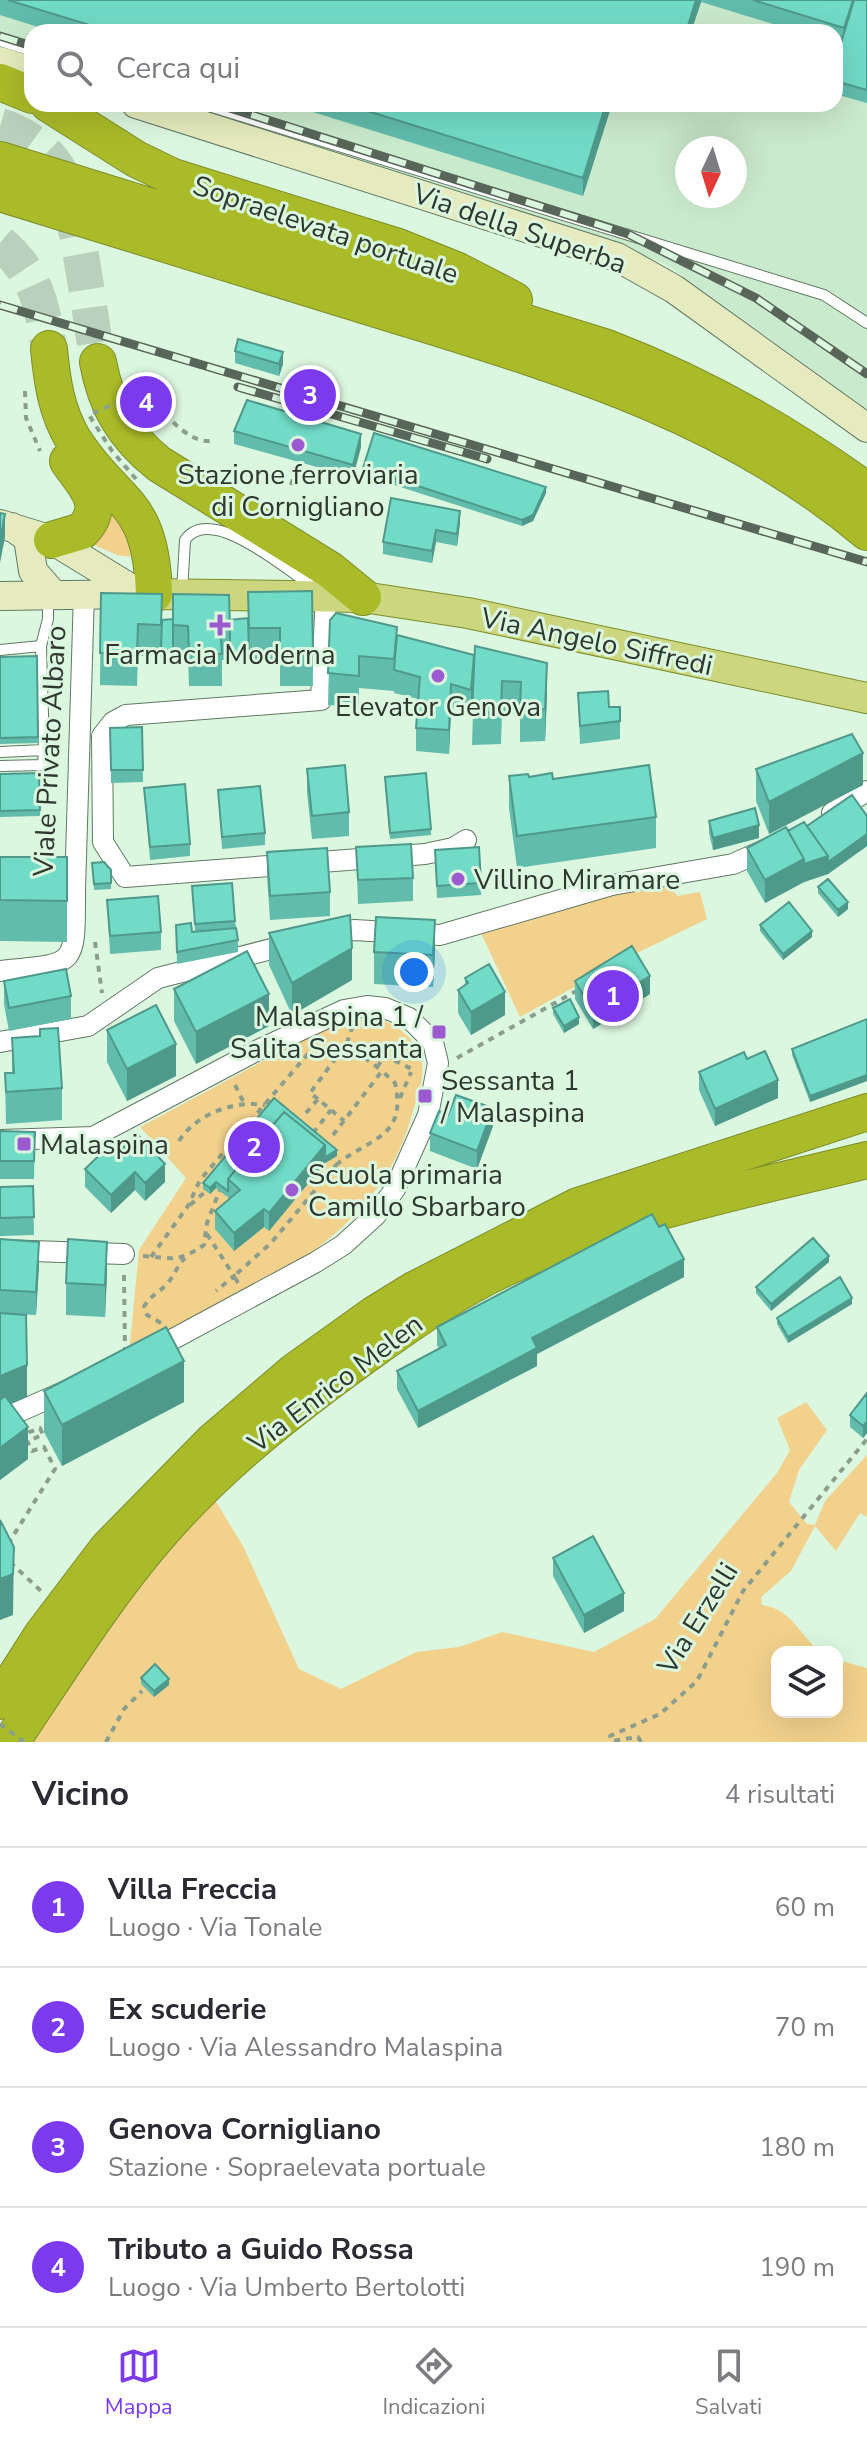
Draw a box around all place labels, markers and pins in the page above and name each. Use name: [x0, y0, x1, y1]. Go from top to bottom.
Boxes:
pin: 3: [284, 365, 336, 425]
pin: 4: [120, 372, 172, 432]
marker: Stazione ferroviaria di Cornigliano: [289, 436, 307, 454]
place label: Stazione ferroviaria di Cornigliano: [177, 456, 419, 526]
marker: Farmacia Moderna: [211, 616, 229, 634]
place label: Farmacia Moderna: [104, 636, 336, 674]
marker: Elevator Genova: [429, 667, 447, 685]
place label: Elevator Genova: [335, 688, 541, 726]
place label: Villino Miramare: [473, 861, 680, 899]
marker: Villino Miramare: [449, 870, 467, 888]
pin: 1: [587, 966, 639, 1026]
place label: Malaspina 1 / Salita Sessanta: [230, 998, 424, 1068]
marker: Malaspina 1 / Salita Sessanta: [430, 1023, 448, 1041]
place label: Sessanta 1 / Malaspina: [440, 1062, 585, 1132]
marker: Sessanta 1 / Malaspina: [416, 1087, 434, 1105]
pin: 2: [228, 1117, 280, 1177]
place label: Malaspina: [40, 1126, 169, 1164]
marker: Malaspina: [15, 1135, 33, 1153]
place label: Scuola primaria Camillo Sbarbaro: [308, 1156, 526, 1226]
marker: Scuola primaria Camillo Sbarbaro: [283, 1181, 301, 1199]

